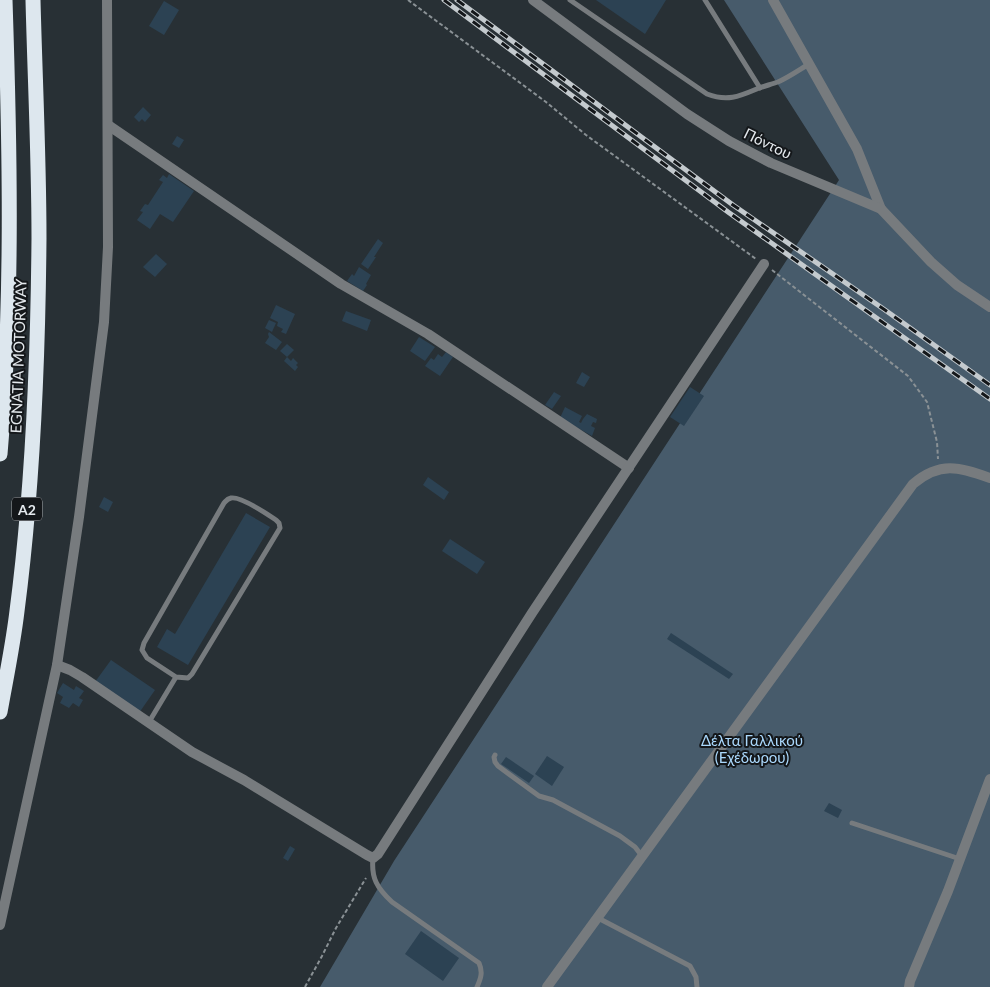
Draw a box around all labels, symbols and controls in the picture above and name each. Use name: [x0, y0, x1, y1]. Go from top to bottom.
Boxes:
street label: Πόντου: [741, 124, 795, 162]
street label: EGNATIA MOTORWAY: [6, 278, 30, 434]
road number: Α2: [12, 498, 42, 520]
park label: Δέλτα Γαλλικού (Εχέδωρου): [701, 731, 803, 766]

